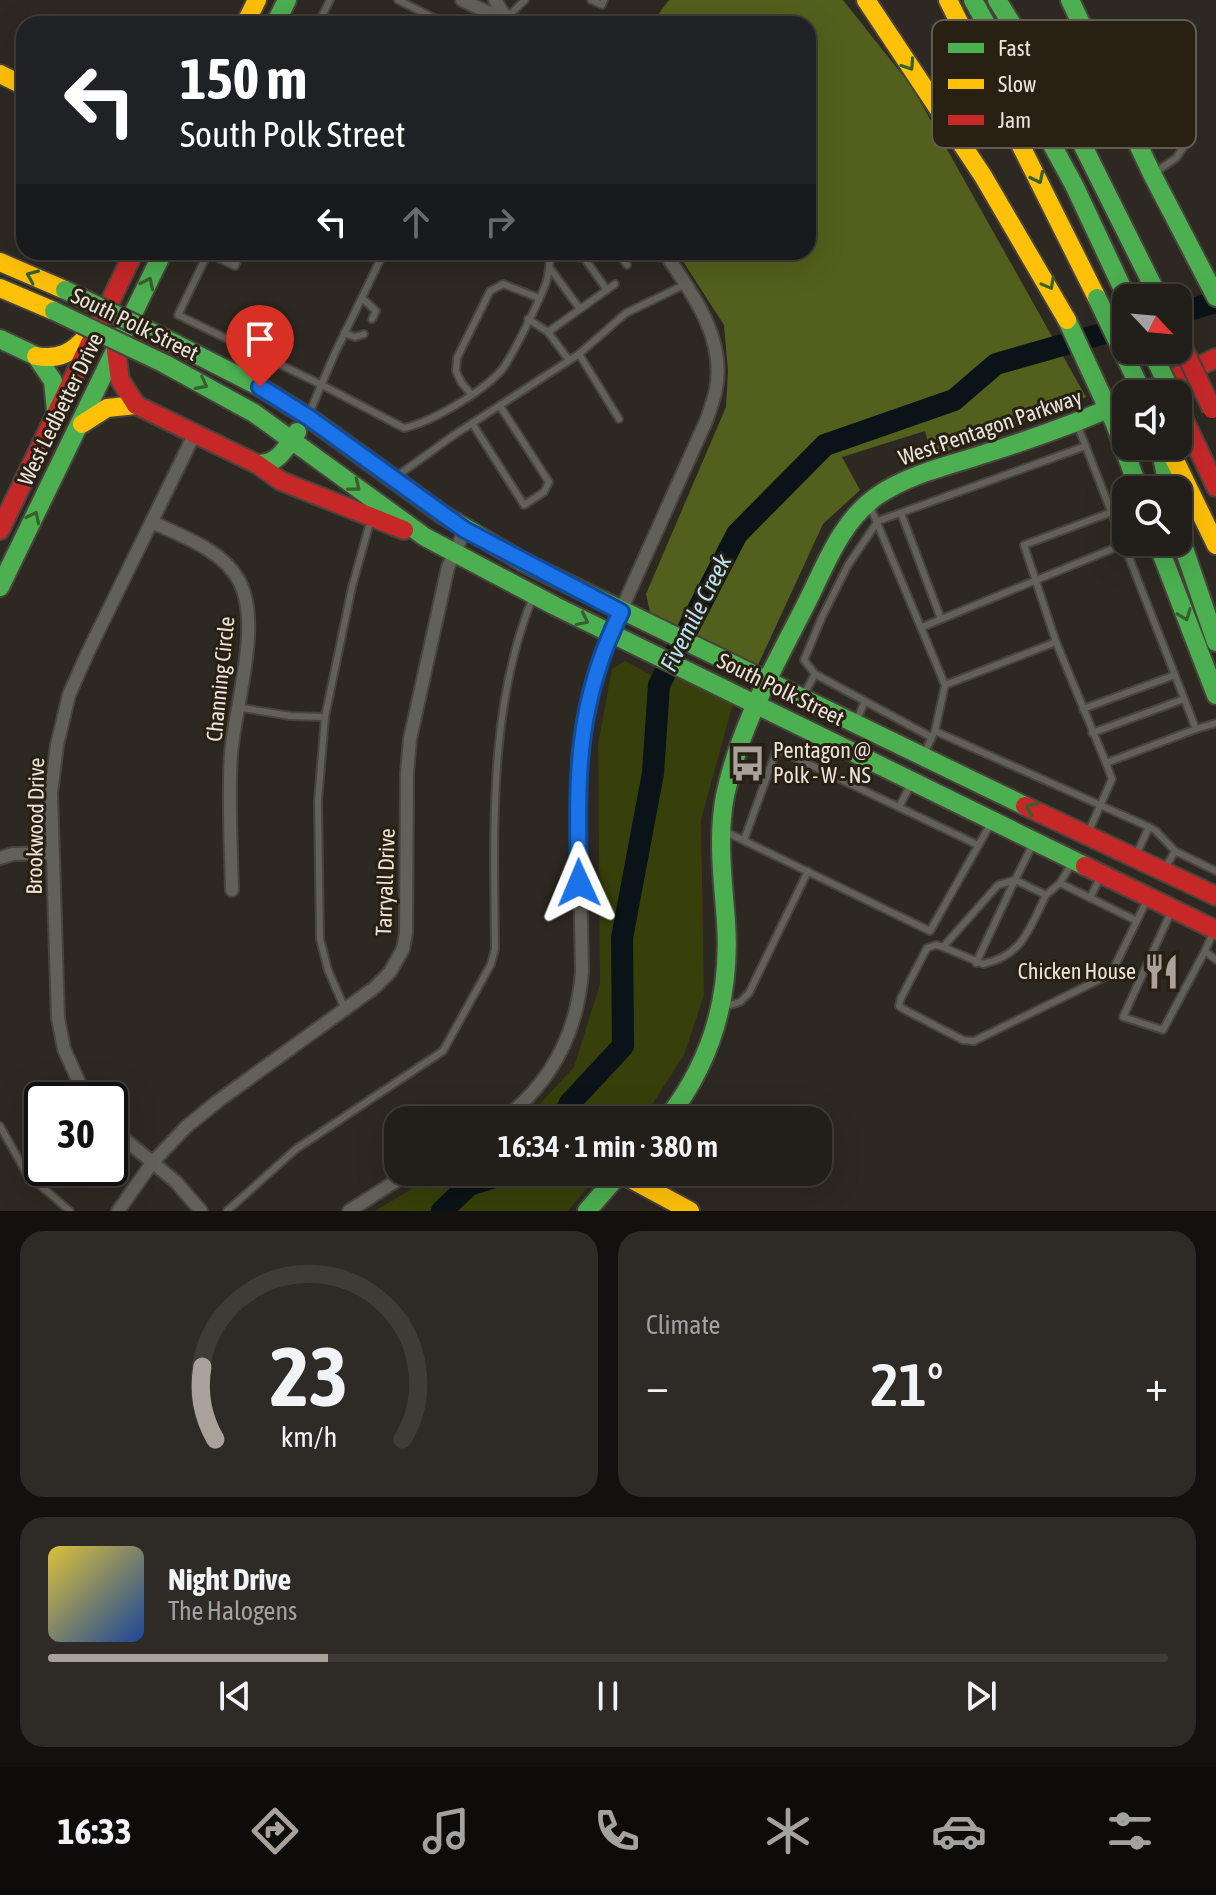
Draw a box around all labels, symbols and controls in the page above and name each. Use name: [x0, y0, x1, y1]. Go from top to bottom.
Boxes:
legend: [932, 20, 1196, 148]
text: Fast: [998, 35, 1031, 61]
text: 150 m: [180, 47, 307, 111]
icon: left: [48, 48, 152, 152]
one-way arrow: [900, 56, 915, 70]
text: Slow: [998, 71, 1036, 97]
text: Jam: [998, 107, 1031, 133]
text: South Polk Street: [180, 113, 406, 155]
one-way arrow: [1028, 170, 1044, 185]
icon: left: [310, 200, 354, 244]
icon: ahead: [394, 200, 438, 244]
icon: right: [478, 200, 522, 244]
one-way arrow: [26, 270, 40, 286]
one-way arrow: [139, 276, 154, 291]
one-way arrow: [1039, 276, 1054, 290]
street label: South Polk Street: [67, 282, 203, 366]
north arrow: [1112, 284, 1192, 364]
map controls: [1112, 284, 1192, 556]
pin: [226, 305, 294, 387]
icon: arrive: [238, 317, 282, 361]
street label: West Ledbetter Drive: [12, 329, 108, 489]
one-way arrow: [193, 374, 208, 389]
button: sound: [1112, 380, 1192, 460]
street label: West Pentagon Parkway: [895, 383, 1085, 471]
one-way arrow: [346, 476, 361, 490]
button: search: [1112, 476, 1192, 556]
one-way arrow: [25, 510, 40, 525]
water label: Fivemile Creek: [655, 549, 737, 676]
one-way arrow: [1175, 607, 1192, 621]
one-way arrow: [575, 610, 590, 626]
street label: Channing Circle: [201, 615, 239, 743]
street label: South Polk Street: [713, 647, 849, 731]
place label: Pentagon @ Polk - W - NS: [773, 737, 871, 788]
bus stop icon: Pentagon @ Polk - W - NS: [728, 744, 766, 782]
street label: Brookwood Drive: [21, 757, 49, 895]
one-way arrow: [1024, 802, 1039, 818]
street label: Tarryall Drive: [370, 828, 400, 936]
position arrow: [537, 841, 621, 925]
restaurant icon: Chicken House: [1143, 952, 1181, 990]
place label: Chicken House: [1018, 958, 1136, 984]
speed limit sign: 30: [24, 1082, 128, 1186]
text: 16:34 · 1 min · 380 m: [498, 1129, 718, 1163]
text: Climate: [646, 1310, 720, 1340]
text: 23: [270, 1328, 348, 1424]
text: 21°: [871, 1350, 943, 1419]
text: −: [646, 1360, 669, 1410]
text: +: [1145, 1360, 1168, 1410]
text: km/h: [281, 1420, 337, 1453]
text: Night Drive: [168, 1562, 291, 1596]
text: The Halogens: [168, 1596, 297, 1626]
icon: previous: [213, 1674, 257, 1718]
icon: pause: [586, 1674, 630, 1718]
icon: next: [959, 1674, 1003, 1718]
icon: directions: [247, 1803, 303, 1859]
icon: music: [418, 1803, 474, 1859]
icon: phone: [589, 1803, 645, 1859]
icon: climate: [760, 1803, 816, 1859]
icon: car: [931, 1803, 987, 1859]
icon: filters: [1102, 1803, 1158, 1859]
text: 16:33: [58, 1810, 132, 1852]

